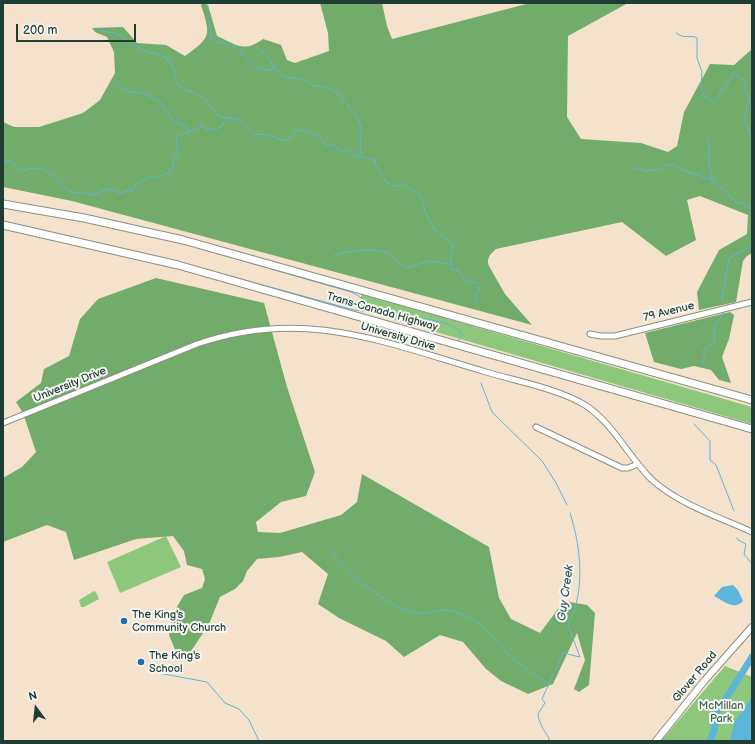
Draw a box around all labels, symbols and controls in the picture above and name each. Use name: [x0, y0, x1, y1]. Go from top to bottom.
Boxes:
scale bar: [18, 16, 138, 42]
text: 200 m: [23, 23, 57, 38]
street label: Trans-Canada Highway: [325, 290, 439, 334]
street label: 79 Avenue: [642, 299, 696, 325]
street label: University Drive: [359, 320, 437, 354]
street label: University Drive: [32, 364, 108, 406]
water label: Guy Creek: [555, 564, 577, 622]
place label: The King's Community Church: [132, 608, 226, 634]
marker: The King's Community Church: [119, 616, 129, 626]
place label: The King's School: [149, 649, 200, 675]
street label: Glover Road: [670, 649, 720, 705]
marker: The King's School: [136, 657, 146, 667]
north arrow: [16, 688, 56, 728]
text: N: [27, 689, 38, 703]
park label: McMillan Park: [699, 699, 743, 725]

